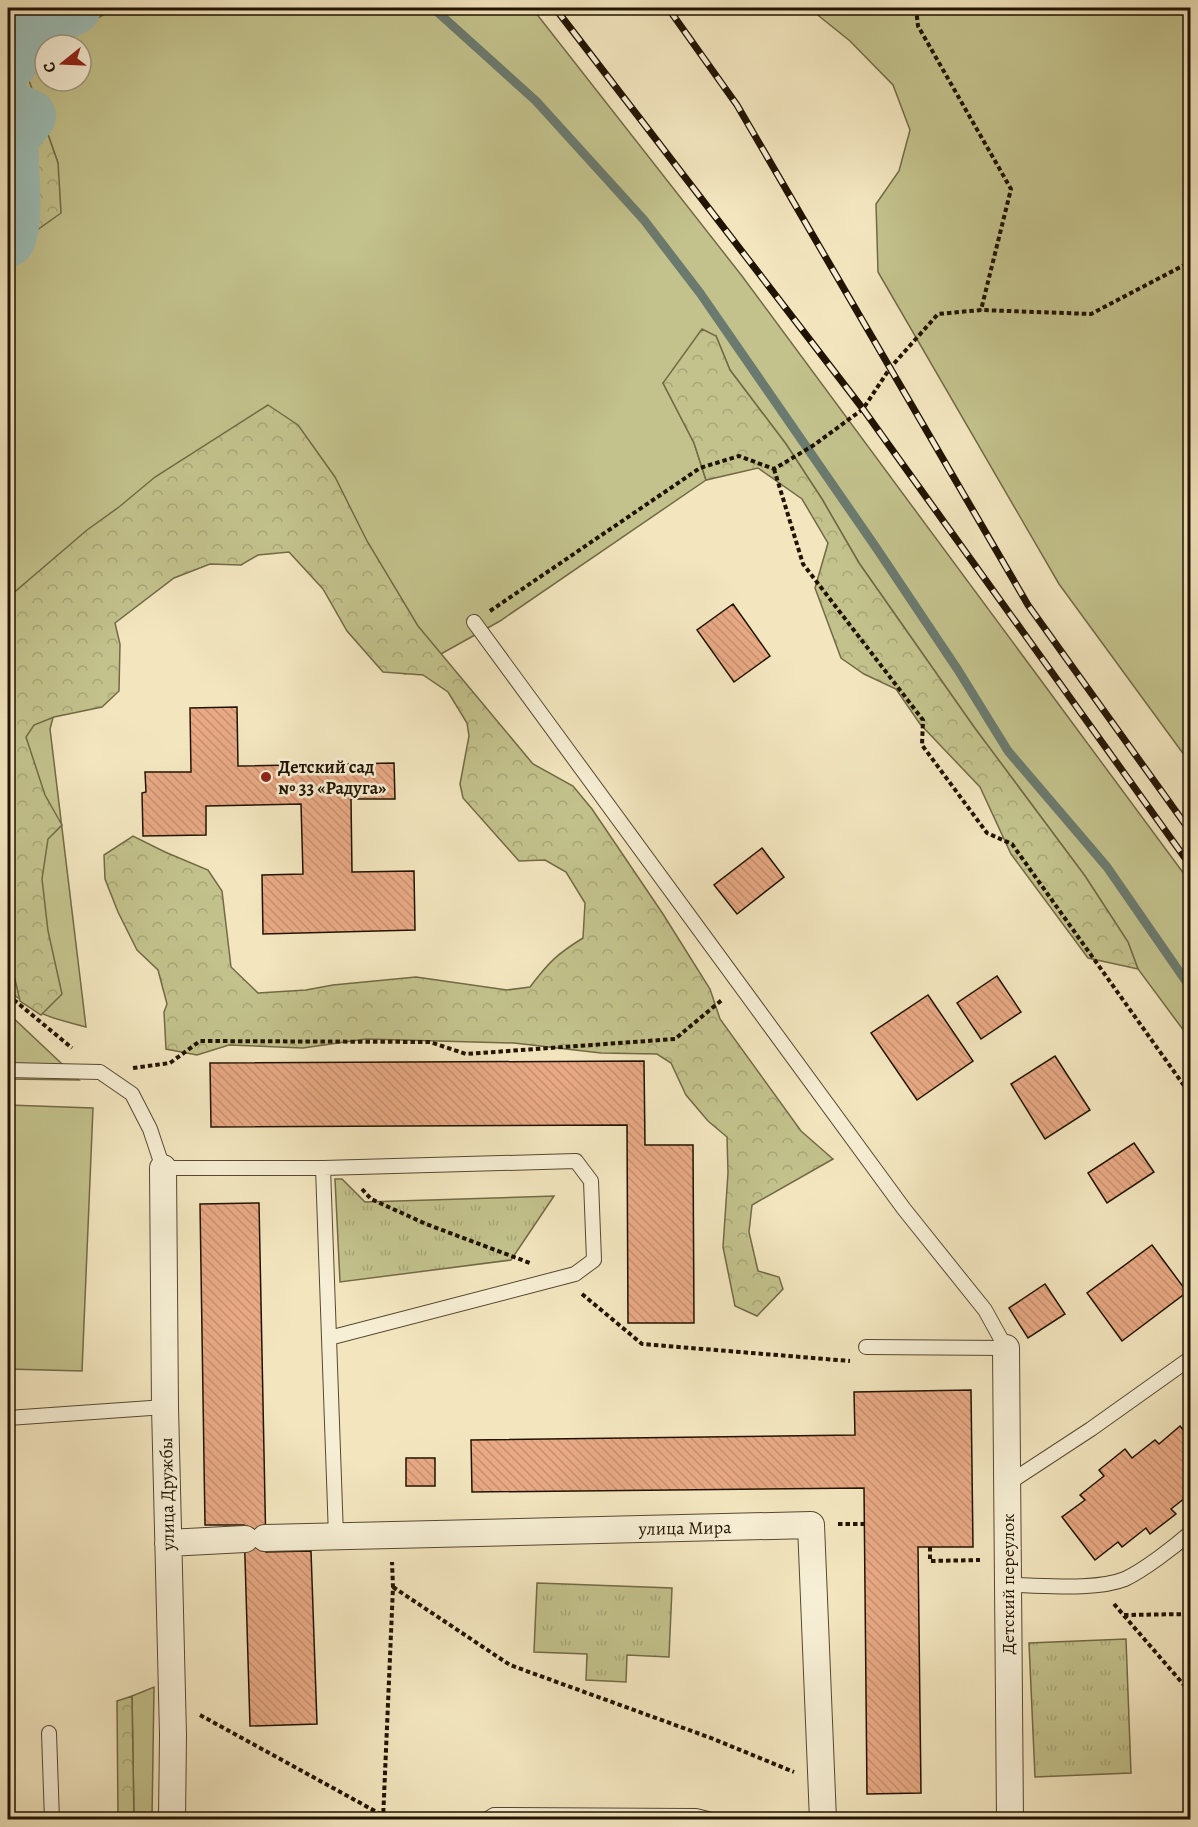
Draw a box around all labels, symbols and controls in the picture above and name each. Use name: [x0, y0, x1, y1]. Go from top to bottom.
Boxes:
north arrow: [33, 33, 93, 93]
text: С: [38, 59, 62, 75]
place label: Детский сад № 33 «Радуга»: [278, 755, 386, 800]
marker: Детский сад № 33 «Радуга»: [259, 770, 273, 784]
street label: улица Дружбы: [154, 1437, 180, 1552]
street label: Детский переулок: [996, 1513, 1020, 1655]
street label: улица Мира: [637, 1515, 732, 1541]

